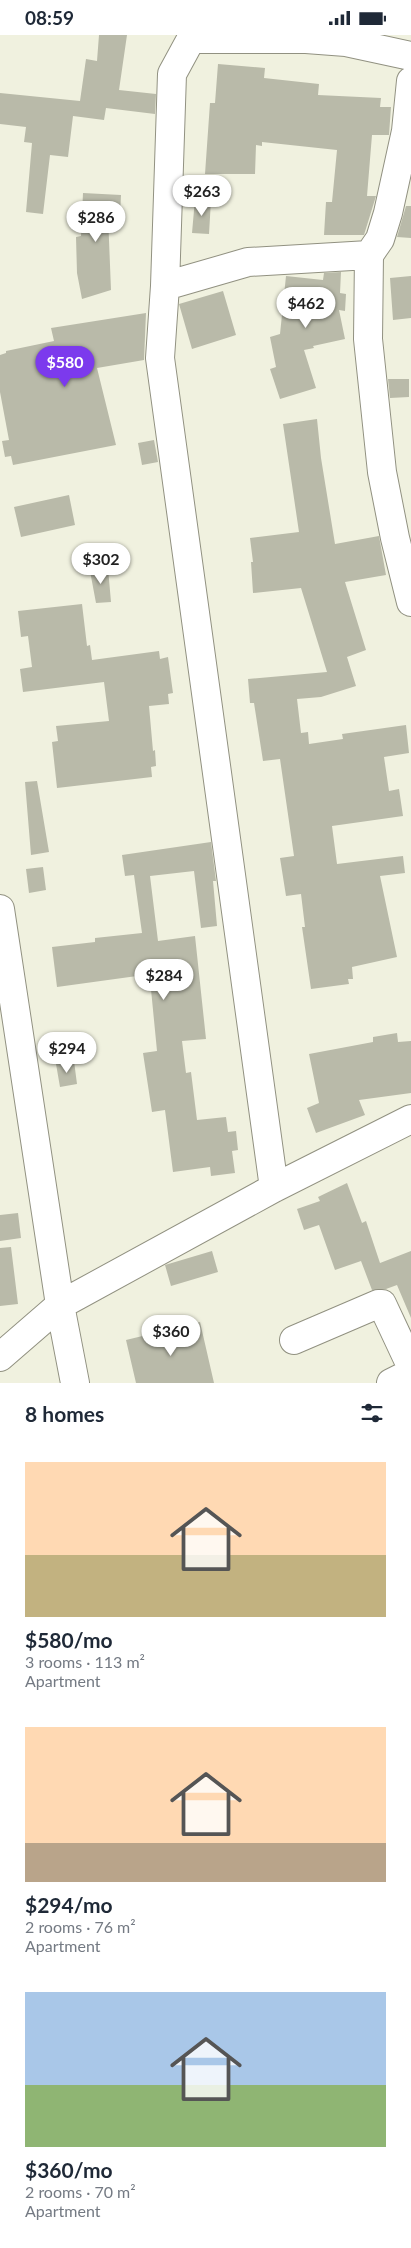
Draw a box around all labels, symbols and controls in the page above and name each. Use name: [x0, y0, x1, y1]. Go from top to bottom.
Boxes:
text: 08:59: [25, 6, 74, 29]
pin: $263: [172, 175, 232, 217]
text: $263: [183, 181, 221, 200]
pin: $286: [66, 201, 126, 243]
text: $286: [77, 207, 115, 226]
pin: $462: [276, 287, 336, 329]
text: $462: [287, 293, 325, 312]
pin: $580: [35, 345, 95, 388]
text: $580: [46, 352, 84, 371]
pin: $302: [71, 543, 131, 585]
text: $302: [82, 549, 120, 568]
pin: $284: [134, 959, 194, 1001]
text: $284: [145, 965, 183, 984]
pin: $294: [37, 1031, 97, 1074]
text: $294: [48, 1038, 86, 1057]
pin: $360: [141, 1315, 201, 1357]
text: $360: [152, 1321, 190, 1340]
icon: filters: [358, 1399, 386, 1427]
text: 8 homes: [25, 1401, 104, 1426]
icon: home: [161, 1494, 251, 1584]
text: $580/mo: [25, 1627, 113, 1652]
text: 3 rooms · 113 m²: [25, 1652, 145, 1671]
text: Apartment: [25, 1671, 100, 1690]
icon: home: [161, 1759, 251, 1849]
text: $294/mo: [25, 1892, 113, 1917]
text: 2 rooms · 76 m²: [25, 1917, 136, 1936]
text: Apartment: [25, 1936, 100, 1955]
icon: home: [161, 2024, 251, 2114]
text: $360/mo: [25, 2157, 113, 2182]
text: 2 rooms · 70 m²: [25, 2182, 136, 2201]
text: Apartment: [25, 2201, 100, 2220]

